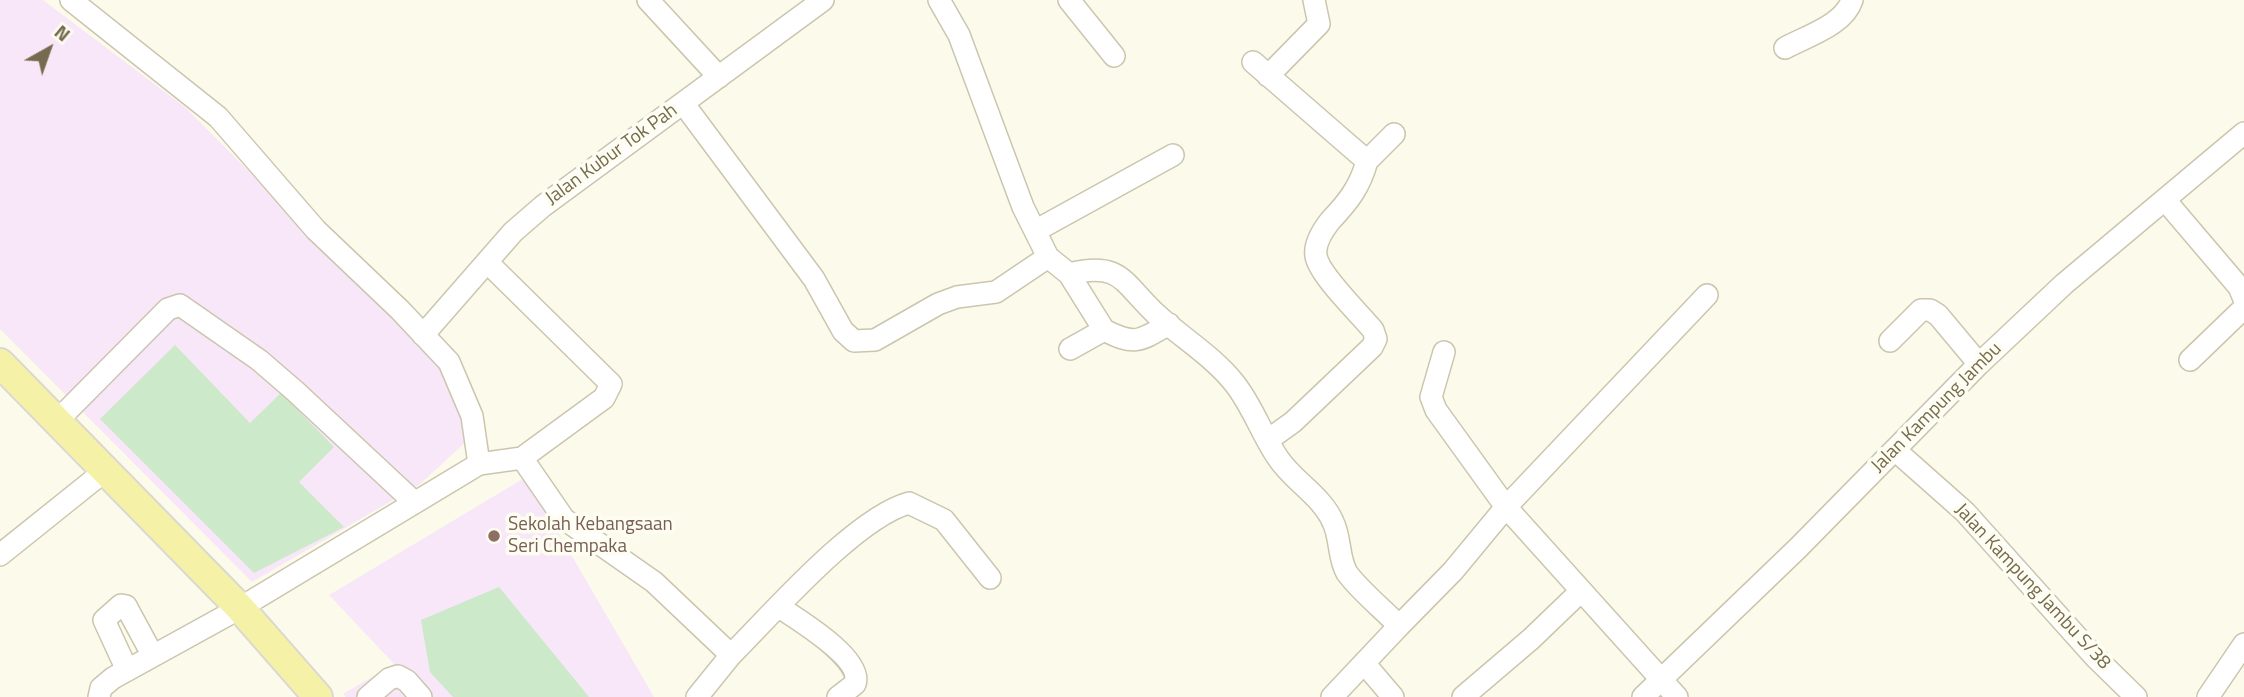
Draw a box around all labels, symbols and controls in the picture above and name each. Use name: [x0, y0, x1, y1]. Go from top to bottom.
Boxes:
north arrow: [14, 14, 84, 84]
text: N: [48, 17, 77, 48]
street label: Jalan Kubur Tok Pah: [542, 100, 682, 210]
street label: Jalan Kampung Jambu: [1867, 338, 2007, 478]
street label: Jalan Kampung Jambu S/38: [1949, 499, 2115, 675]
place label: Sekolah Kebangsaan Seri Chempaka: [508, 514, 673, 558]
marker: Sekolah Kebangsaan Seri Chempaka: [486, 528, 502, 544]

